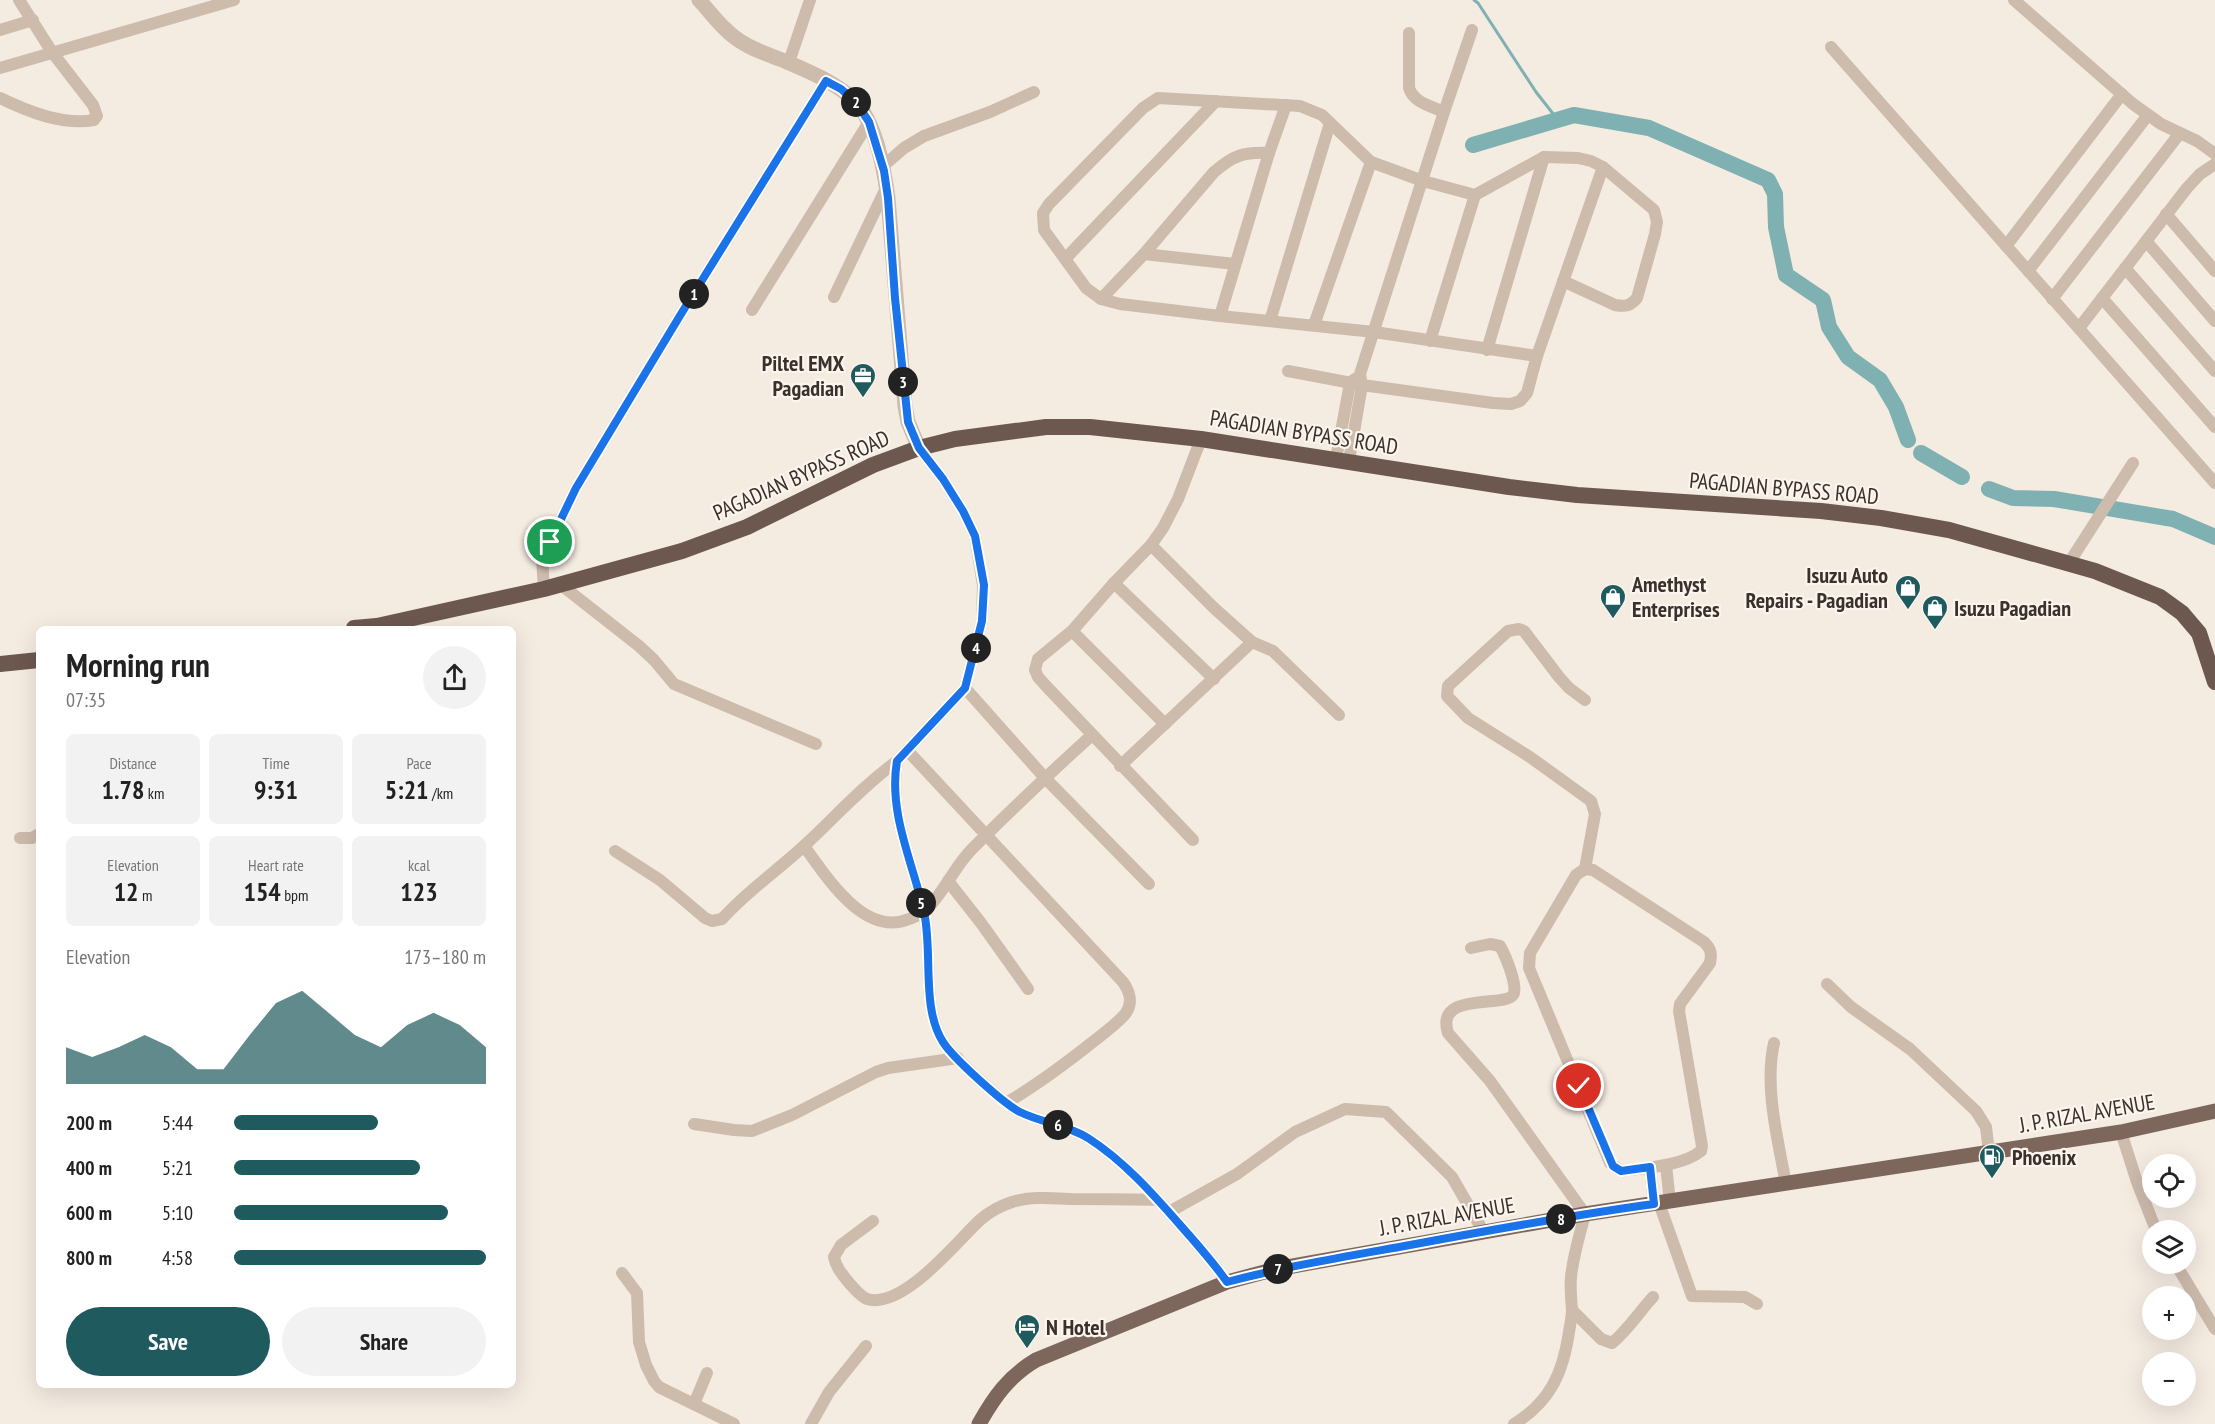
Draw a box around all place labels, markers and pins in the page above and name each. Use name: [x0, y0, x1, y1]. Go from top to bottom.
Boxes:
pin: 2: [841, 87, 871, 117]
pin: 1: [679, 279, 709, 309]
place label: Piltel EMX Pagadian: [762, 349, 844, 402]
office icon: Piltel EMX Pagadian: [848, 361, 878, 399]
pin: 3: [888, 367, 918, 397]
pin: [524, 516, 575, 567]
place label: Isuzu Auto Repairs - Pagadian: [1746, 561, 1888, 614]
place label: Amethyst Enterprises: [1631, 570, 1720, 623]
shop icon: Isuzu Auto Repairs - Pagadian: [1893, 573, 1923, 611]
shop icon: Amethyst Enterprises: [1598, 582, 1628, 620]
shop icon: Isuzu Pagadian: [1920, 593, 1950, 631]
place label: Isuzu Pagadian: [1954, 594, 2071, 622]
pin: 4: [961, 633, 991, 663]
pin: 5: [906, 888, 936, 918]
pin: [1553, 1060, 1604, 1111]
pin: 6: [1043, 1110, 1073, 1140]
fuel station icon: Phoenix: [1977, 1142, 2007, 1180]
place label: Phoenix: [2012, 1143, 2076, 1171]
pin: 8: [1546, 1204, 1576, 1234]
pin: 7: [1263, 1254, 1293, 1284]
hotel icon: N Hotel: [1012, 1312, 1042, 1350]
place label: N Hotel: [1046, 1313, 1106, 1341]

